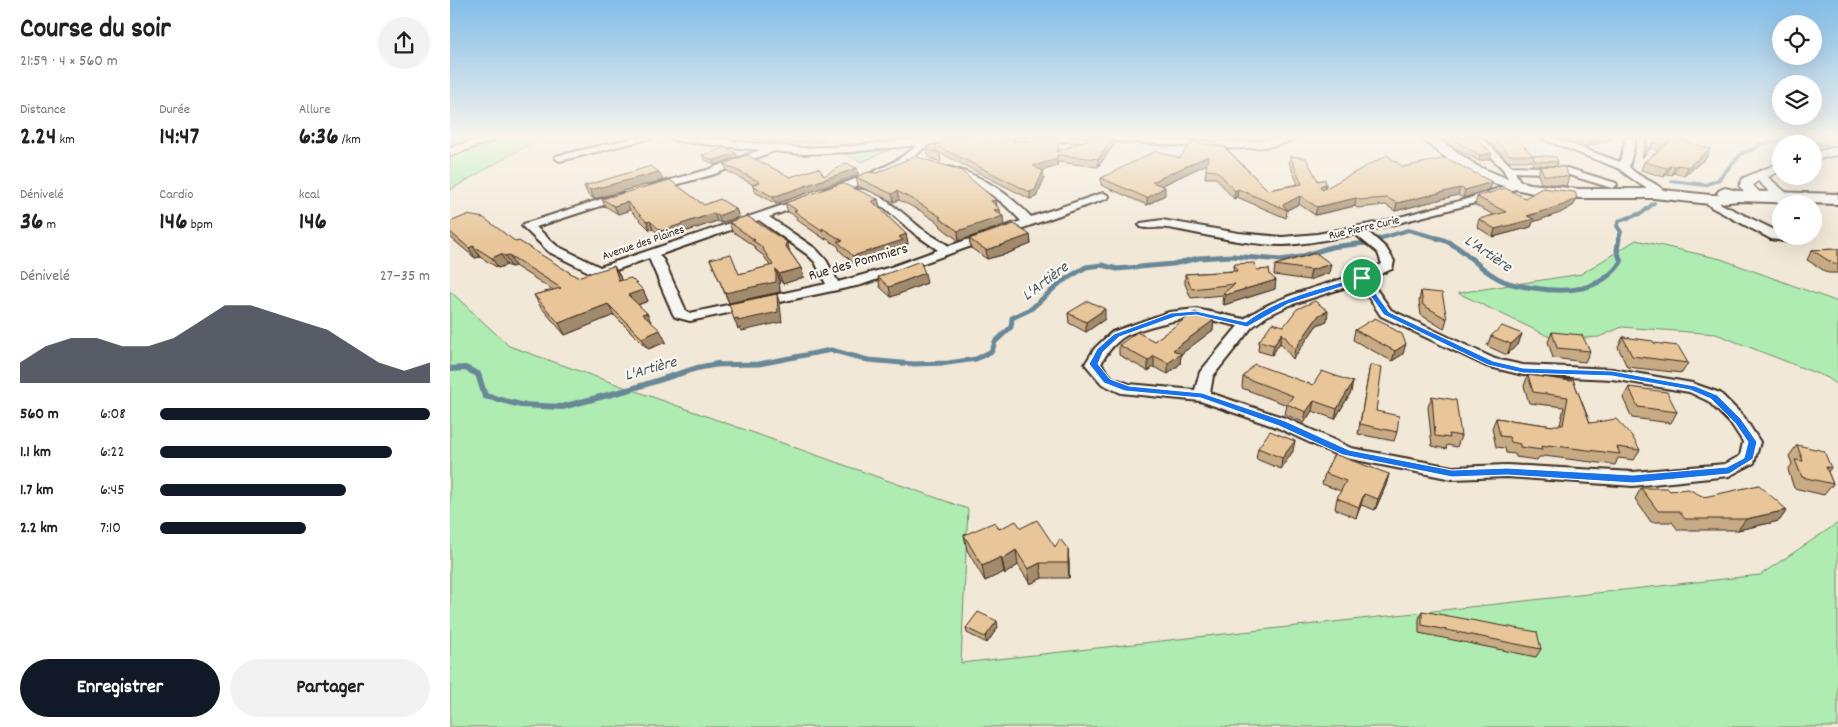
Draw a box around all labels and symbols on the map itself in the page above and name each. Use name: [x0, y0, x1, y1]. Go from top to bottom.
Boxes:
street label: Rue Pierre Curie: [1327, 212, 1401, 245]
street label: Avenue des Plaines: [600, 221, 687, 266]
water label: L'Artière: [1459, 230, 1517, 279]
street label: Rue des Pommiers: [806, 238, 911, 288]
water label: L'Artière: [1017, 256, 1074, 307]
pin: [1341, 257, 1383, 299]
water label: L'Artière: [622, 351, 680, 388]

